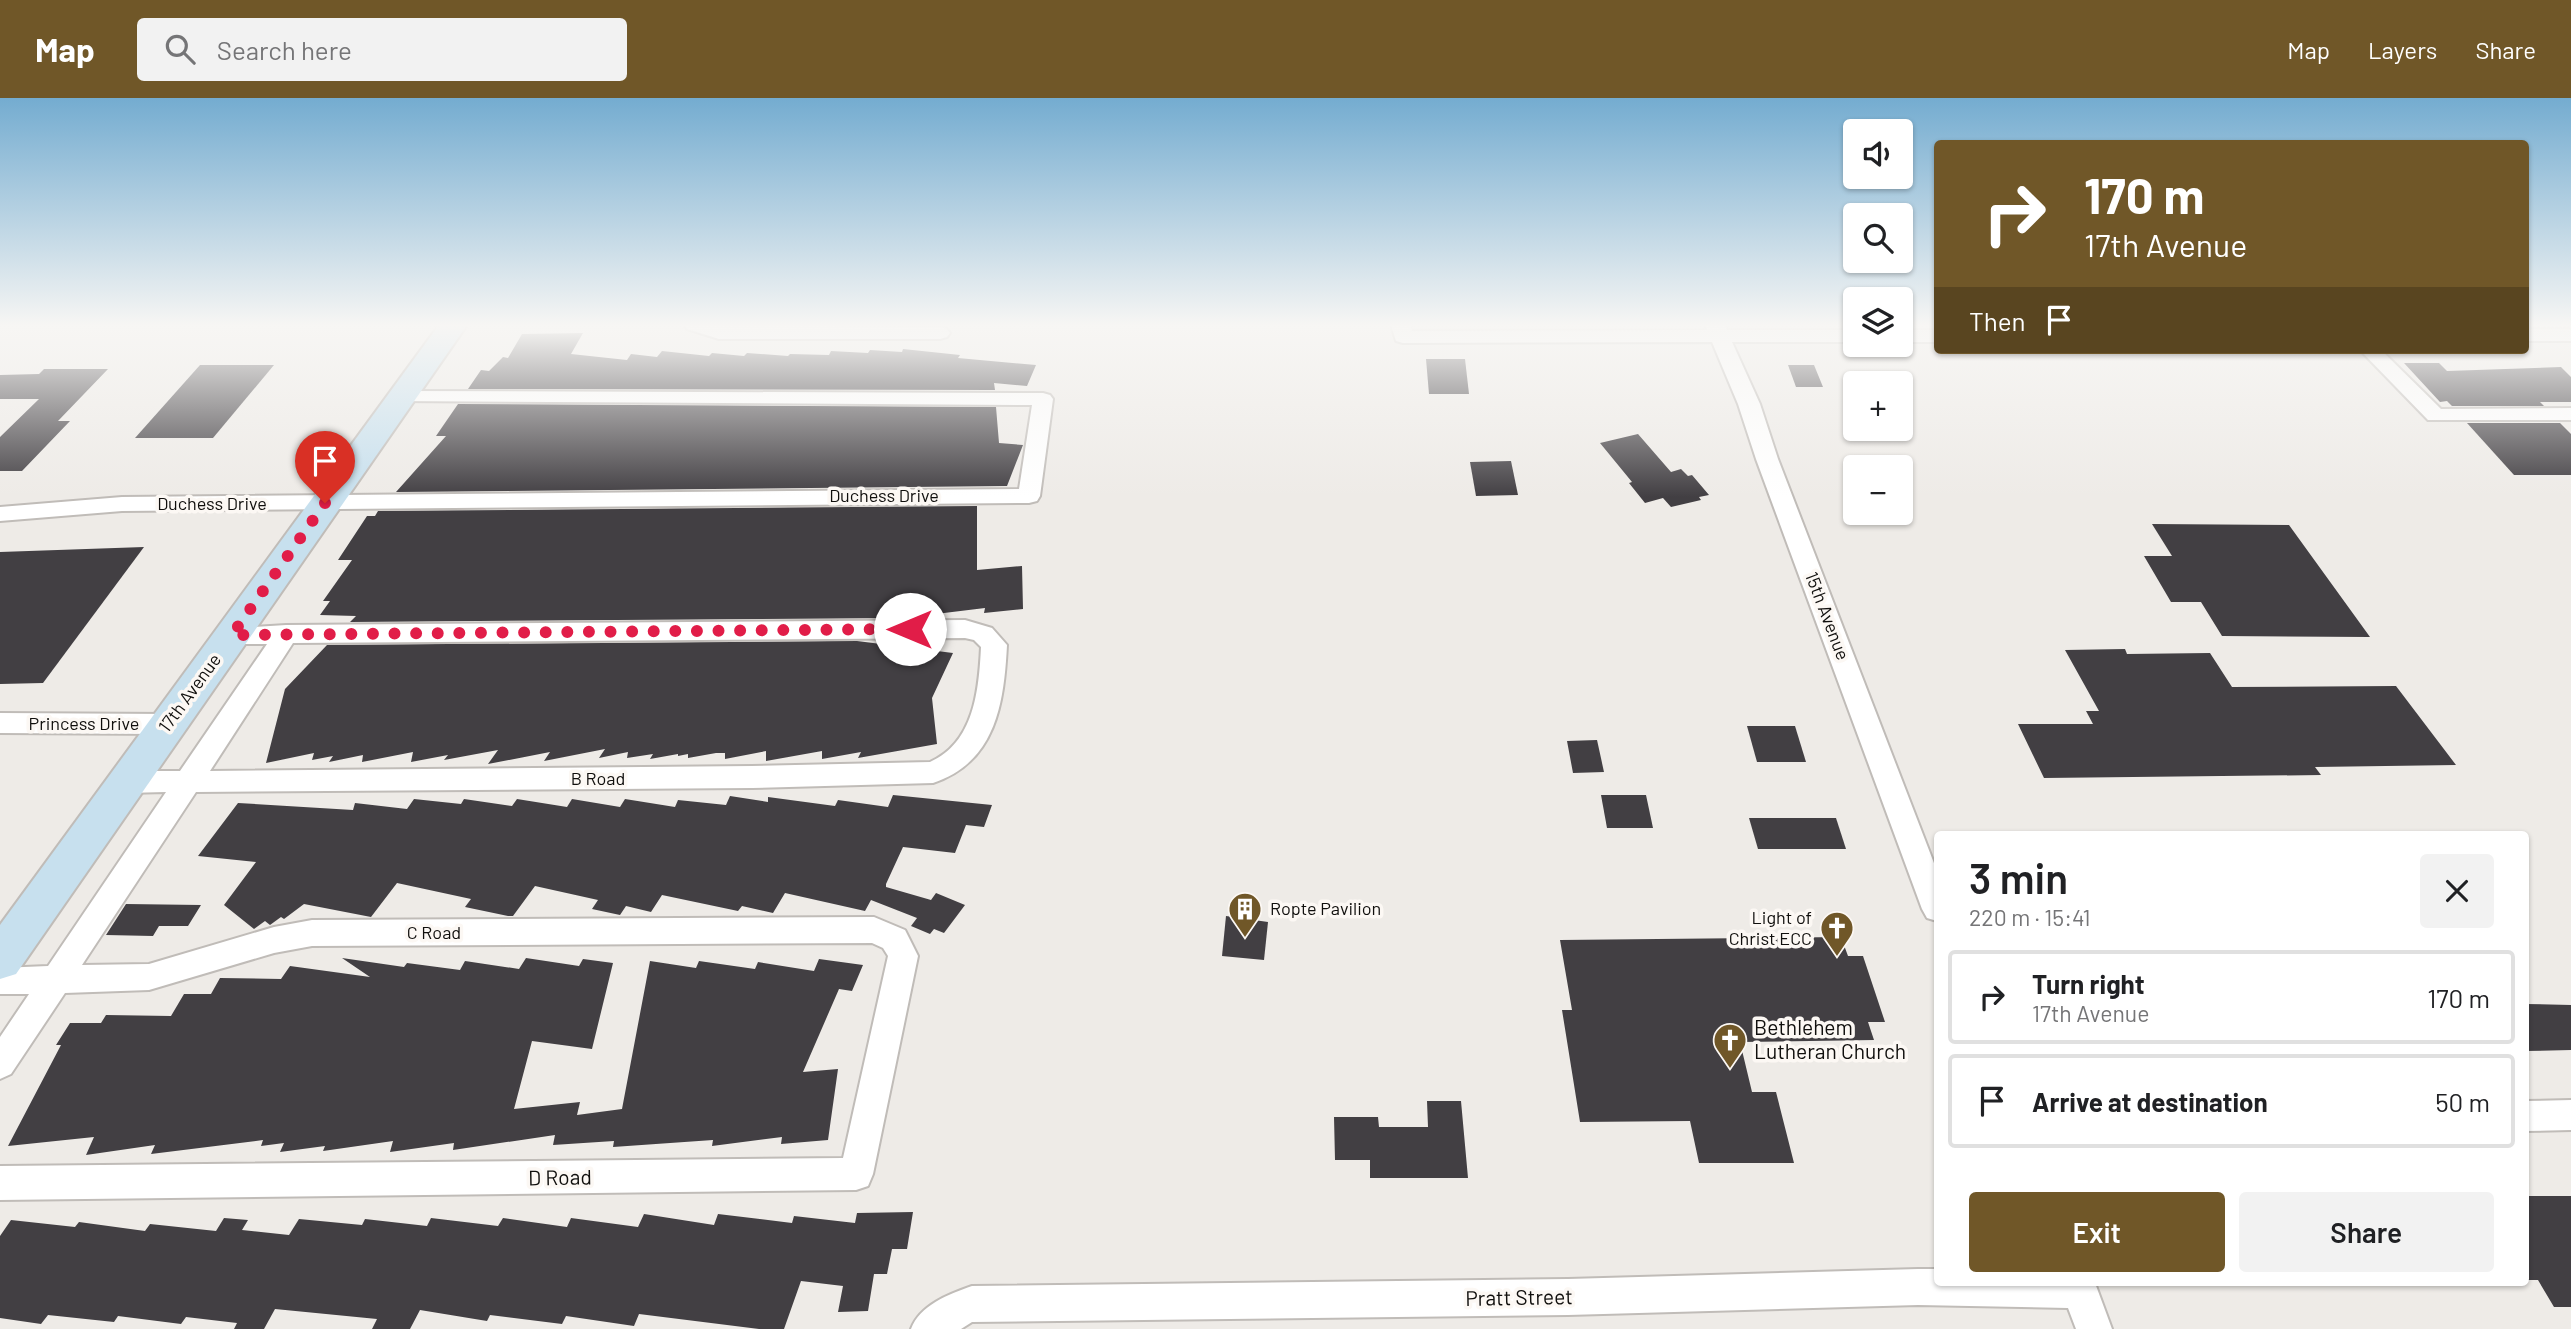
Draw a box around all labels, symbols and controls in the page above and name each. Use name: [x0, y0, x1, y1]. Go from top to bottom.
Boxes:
search box: [137, 18, 627, 81]
text: Map: [35, 29, 95, 69]
icon: search: [161, 30, 199, 68]
text: Search here: [217, 34, 352, 65]
text: Map: [2287, 35, 2330, 64]
text: Layers: [2368, 35, 2437, 64]
text: Share: [2475, 35, 2536, 64]
map controls: [1843, 119, 1913, 525]
button: sound: [1843, 119, 1913, 189]
text: 170 m: [2084, 165, 2204, 224]
icon: right: [1969, 168, 2060, 259]
button: search: [1843, 203, 1913, 273]
text: 17th Avenue: [2084, 225, 2247, 263]
button: layers: [1843, 287, 1913, 357]
icon: arrive: [2040, 301, 2078, 339]
text: Then: [1969, 305, 2026, 336]
button: +: [1843, 371, 1913, 441]
pin: [295, 431, 355, 503]
icon: arrive: [306, 442, 344, 480]
button: −: [1843, 455, 1913, 525]
street label: Duchess Drive: [829, 484, 939, 506]
street label: Duchess Drive: [157, 492, 267, 514]
street label: 15th Avenue: [1801, 568, 1855, 663]
position arrow: [873, 592, 947, 666]
street label: 17th Avenue: [153, 649, 225, 736]
street label: Princess Drive: [29, 712, 139, 734]
street label: B Road: [571, 767, 625, 789]
text: 3 min: [1969, 852, 2068, 902]
button: close: [2420, 854, 2494, 928]
building icon: Ropte Pavilion: [1226, 890, 1264, 939]
place label: Ropte Pavilion: [1270, 897, 1381, 919]
text: 220 m · 15:41: [1969, 903, 2091, 931]
place label: Light of Christ ECC: [1729, 906, 1812, 949]
church icon: Light of Christ ECC: [1818, 909, 1856, 958]
street label: C Road: [407, 921, 461, 943]
text: Turn right: [2032, 968, 2145, 999]
icon: right: [1973, 978, 2011, 1016]
text: 170 m: [2427, 982, 2490, 1013]
text: 17th Avenue: [2032, 999, 2149, 1027]
place label: Bethlehem Lutheran Church: [1754, 1014, 1906, 1063]
church icon: Bethlehem Lutheran Church: [1711, 1021, 1749, 1070]
icon: arrive: [1973, 1082, 2011, 1120]
text: Arrive at destination: [2032, 1086, 2268, 1117]
text: 50 m: [2435, 1086, 2490, 1117]
street label: D Road: [528, 1163, 592, 1190]
button: Exit: [1969, 1192, 2225, 1272]
button: Share: [2239, 1192, 2494, 1272]
street label: Pratt Street: [1465, 1283, 1573, 1310]

